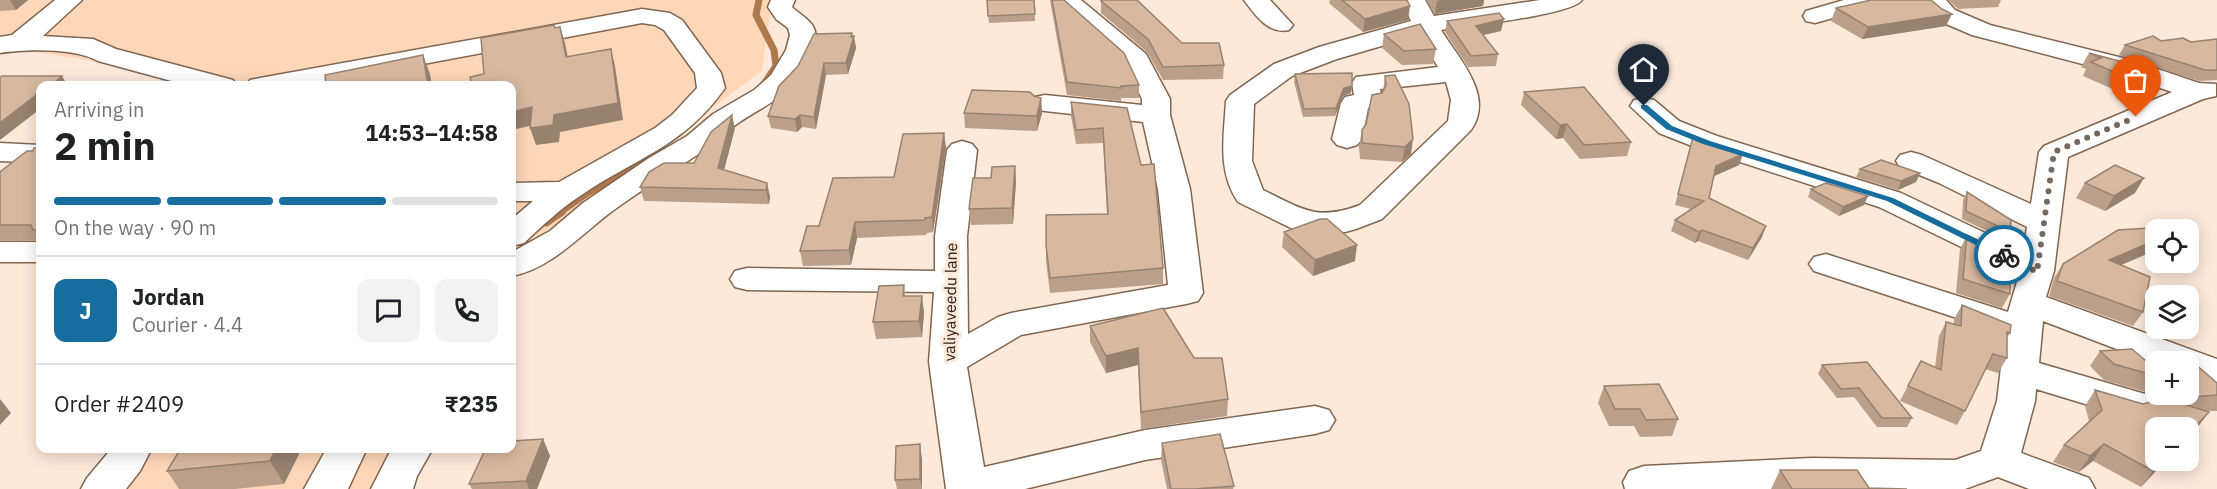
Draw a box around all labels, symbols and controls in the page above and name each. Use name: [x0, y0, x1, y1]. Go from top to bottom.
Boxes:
pin: [1618, 44, 1669, 106]
icon: home: [1627, 53, 1660, 86]
pin: [2110, 55, 2161, 117]
icon: bag: [2119, 64, 2152, 97]
text: Arriving in: [54, 96, 144, 123]
text: 14:53–14:58: [365, 118, 498, 147]
text: 2 min: [54, 120, 156, 171]
text: On the way · 90 m: [54, 214, 216, 241]
map controls: [2145, 219, 2199, 471]
button: locate: [2145, 219, 2199, 273]
courier: [1974, 225, 2034, 285]
icon: bike: [1988, 239, 2021, 272]
street label: valiyaveedu lane: [939, 242, 961, 362]
button: chat: [357, 279, 420, 342]
button: phone: [435, 279, 498, 342]
text: Jordan: [132, 282, 205, 311]
button: layers: [2145, 285, 2199, 339]
text: J: [79, 296, 92, 325]
text: Courier · 4.4: [132, 311, 243, 338]
button: +: [2145, 351, 2199, 405]
text: Order #2409: [54, 389, 184, 418]
text: ₹235: [445, 389, 498, 418]
button: −: [2145, 417, 2199, 471]

